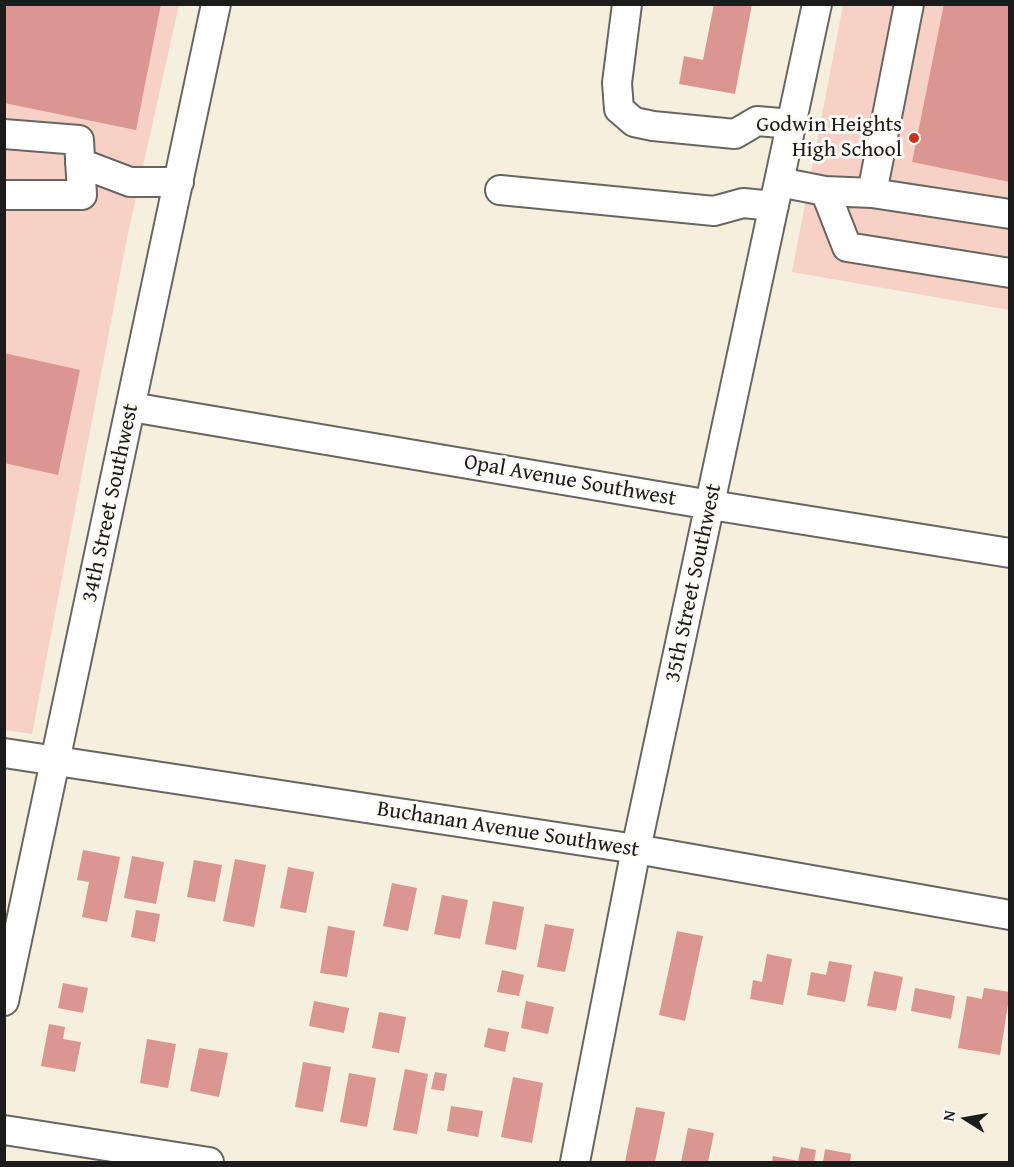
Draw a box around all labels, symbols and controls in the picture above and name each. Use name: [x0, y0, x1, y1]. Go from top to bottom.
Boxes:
place label: Godwin Heights High School: [756, 112, 902, 164]
marker: Godwin Heights High School: [907, 131, 921, 145]
street label: 34th Street Southwest: [77, 401, 145, 605]
street label: Opal Avenue Southwest: [462, 449, 678, 513]
street label: 35th Street Southwest: [660, 481, 728, 685]
street label: Buchanan Avenue Southwest: [375, 796, 641, 864]
north arrow: [936, 1089, 996, 1149]
text: N: [936, 1108, 961, 1123]

